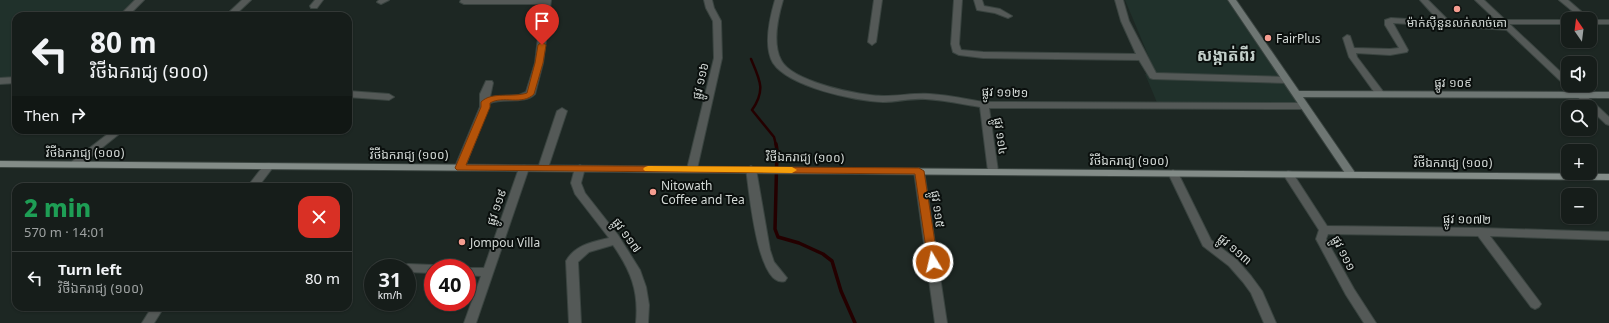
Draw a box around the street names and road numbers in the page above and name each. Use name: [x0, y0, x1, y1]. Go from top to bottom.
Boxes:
street label: ផ្លូវ ១១៦: [687, 61, 715, 102]
street label: ផ្លូវ ១០៩: [1434, 74, 1472, 93]
street label: ផ្លូវ ១១២១: [981, 83, 1029, 104]
street label: ផ្លូវ ១១៤: [987, 116, 1012, 156]
street label: វិថីឯករាជ្យ (១០០): [45, 144, 125, 161]
street label: វិថីឯករាជ្យ (១០០): [369, 146, 449, 163]
street label: វិថីឯករាជ្យ (១០០): [765, 148, 845, 166]
street label: វិថីឯករាជ្យ (១០០): [1089, 152, 1169, 169]
street label: វិថីឯករាជ្យ (១០០): [1413, 154, 1493, 171]
street label: ផ្លូវ ១១៩: [482, 186, 513, 228]
street label: ផ្លូវ ១១៥: [924, 189, 949, 229]
street label: ផ្លូវ ១០៧២: [1443, 210, 1491, 230]
street label: ផ្លូវ ១១៧: [607, 214, 645, 257]
street label: ផ្លូវ ១១៣: [1213, 229, 1256, 271]
street label: ផ្លូវ ១១១: [1326, 232, 1360, 275]

